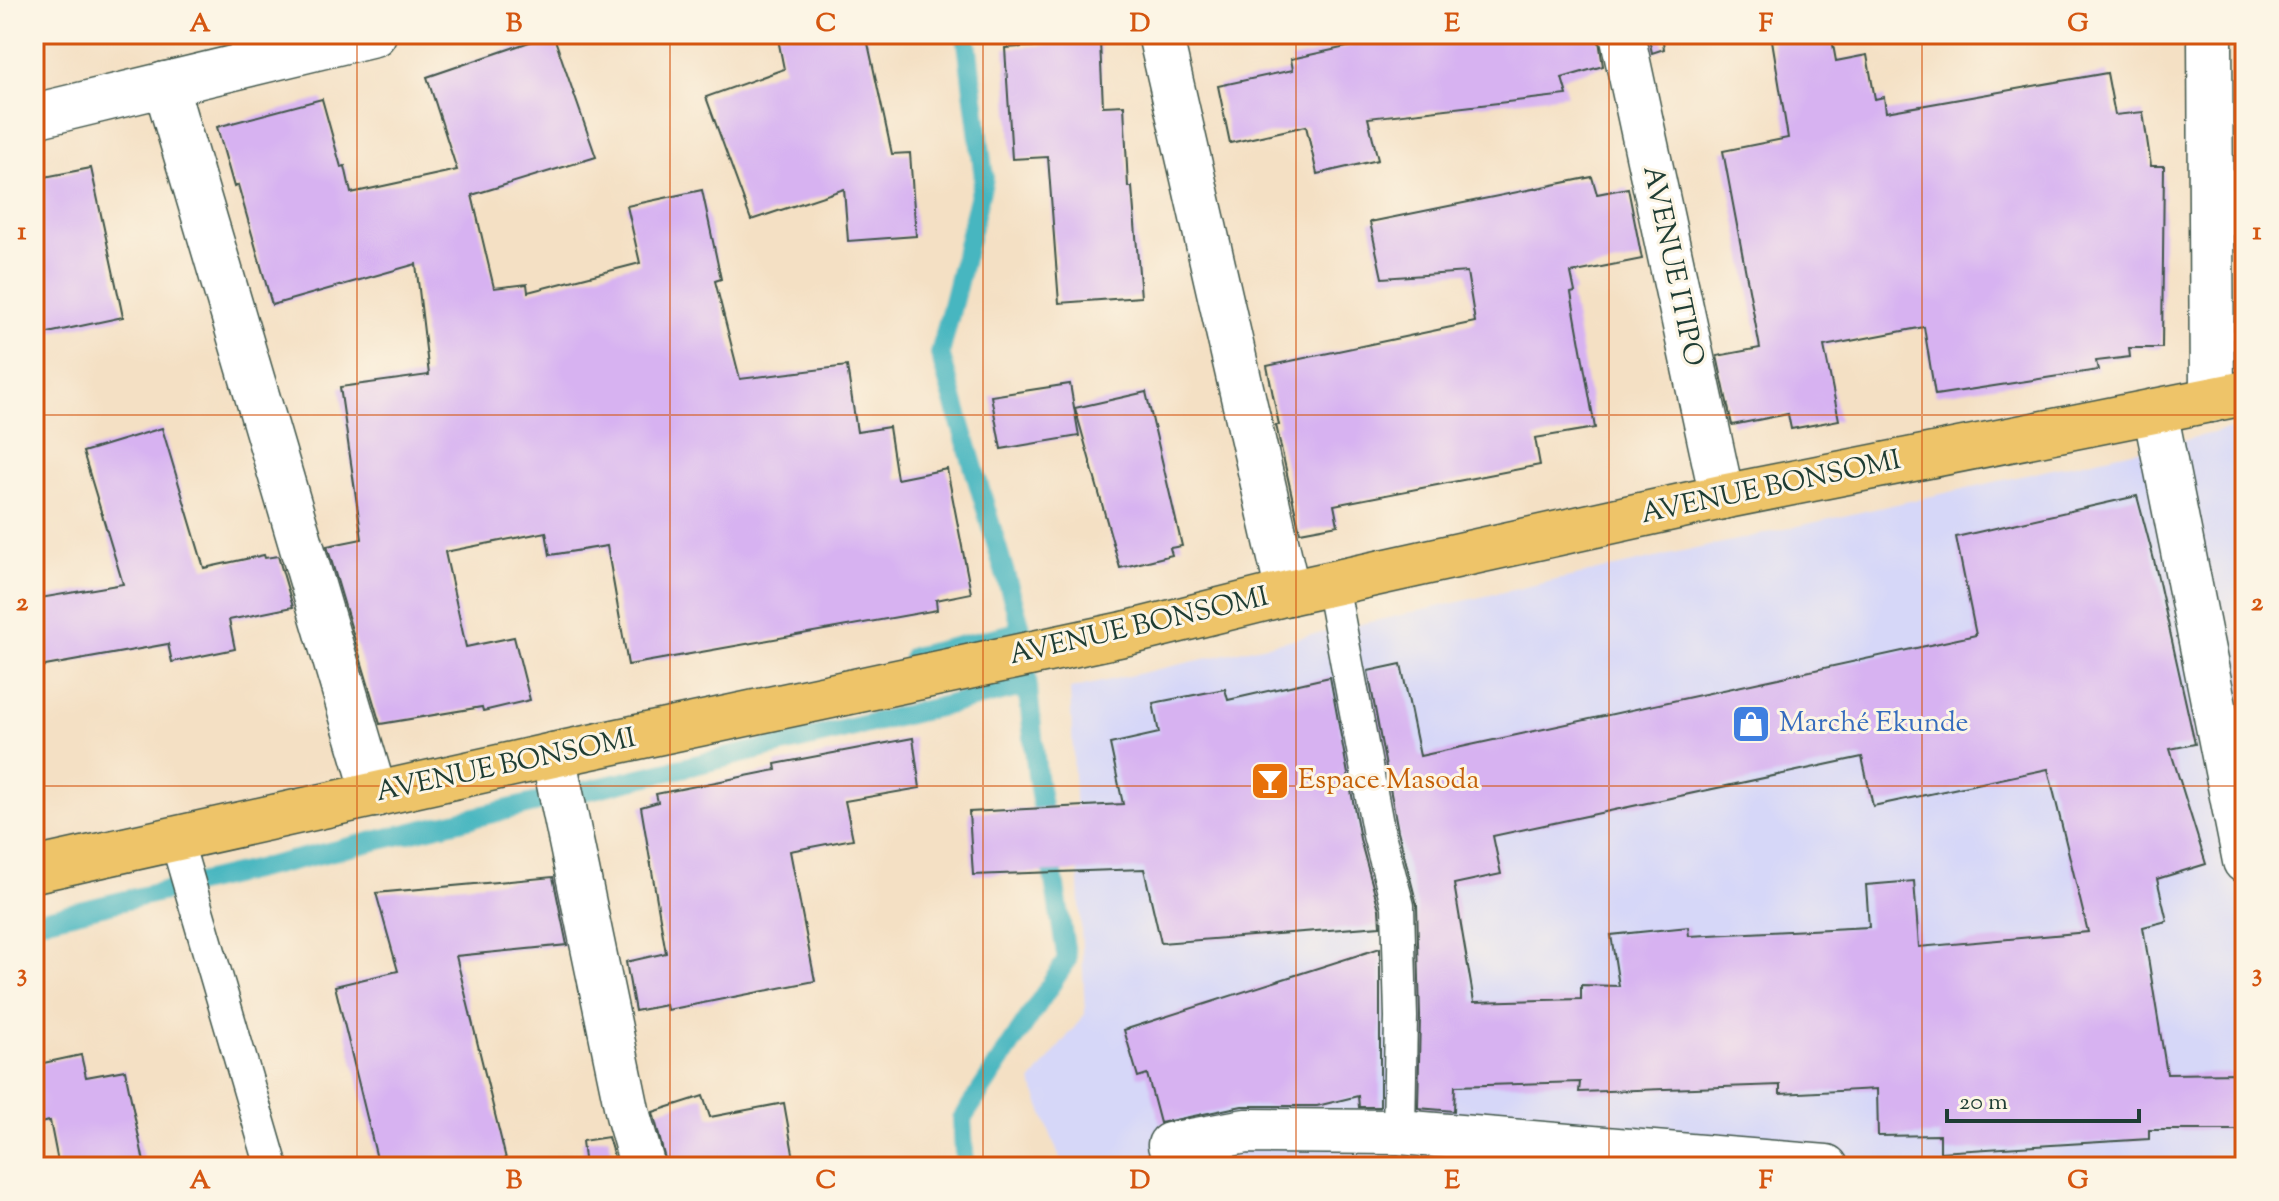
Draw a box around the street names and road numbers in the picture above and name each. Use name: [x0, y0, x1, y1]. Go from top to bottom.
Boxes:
street label: AVENUE ITIPO: [1631, 162, 1713, 370]
street label: AVENUE BONSOMI: [1637, 441, 1905, 535]
street label: AVENUE BONSOMI: [1005, 578, 1273, 676]
street label: AVENUE BONSOMI: [372, 719, 640, 813]

